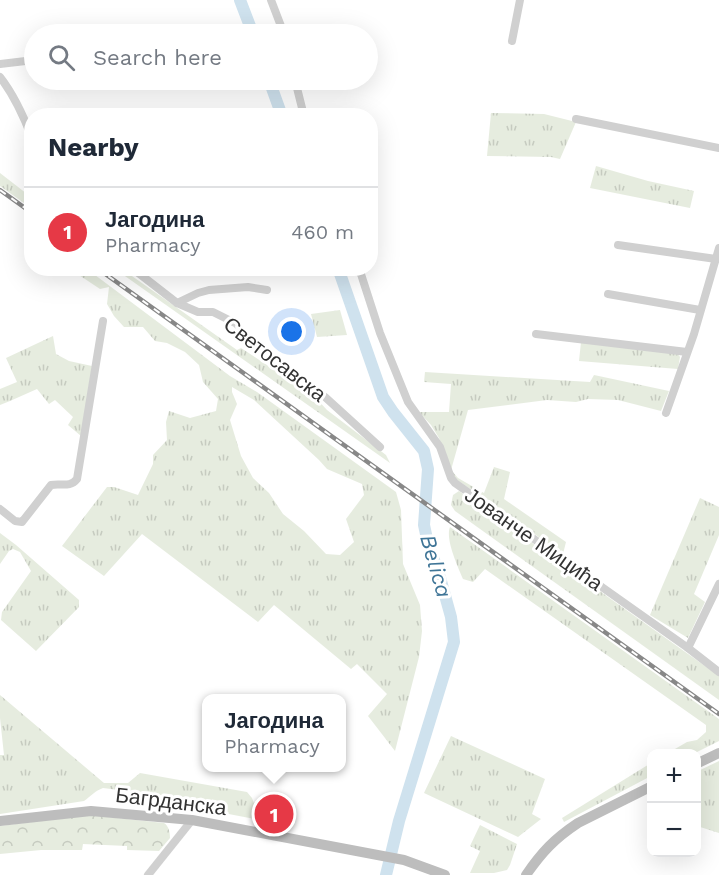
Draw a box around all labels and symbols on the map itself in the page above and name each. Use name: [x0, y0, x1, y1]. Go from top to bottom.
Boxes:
street label: Светосавска: [219, 311, 331, 407]
your location: [277, 317, 306, 346]
street label: Јованче Мицића: [460, 482, 608, 596]
water label: Belica: [415, 532, 457, 600]
street label: Багрданска: [114, 782, 228, 820]
pin: 1: [254, 792, 294, 836]

